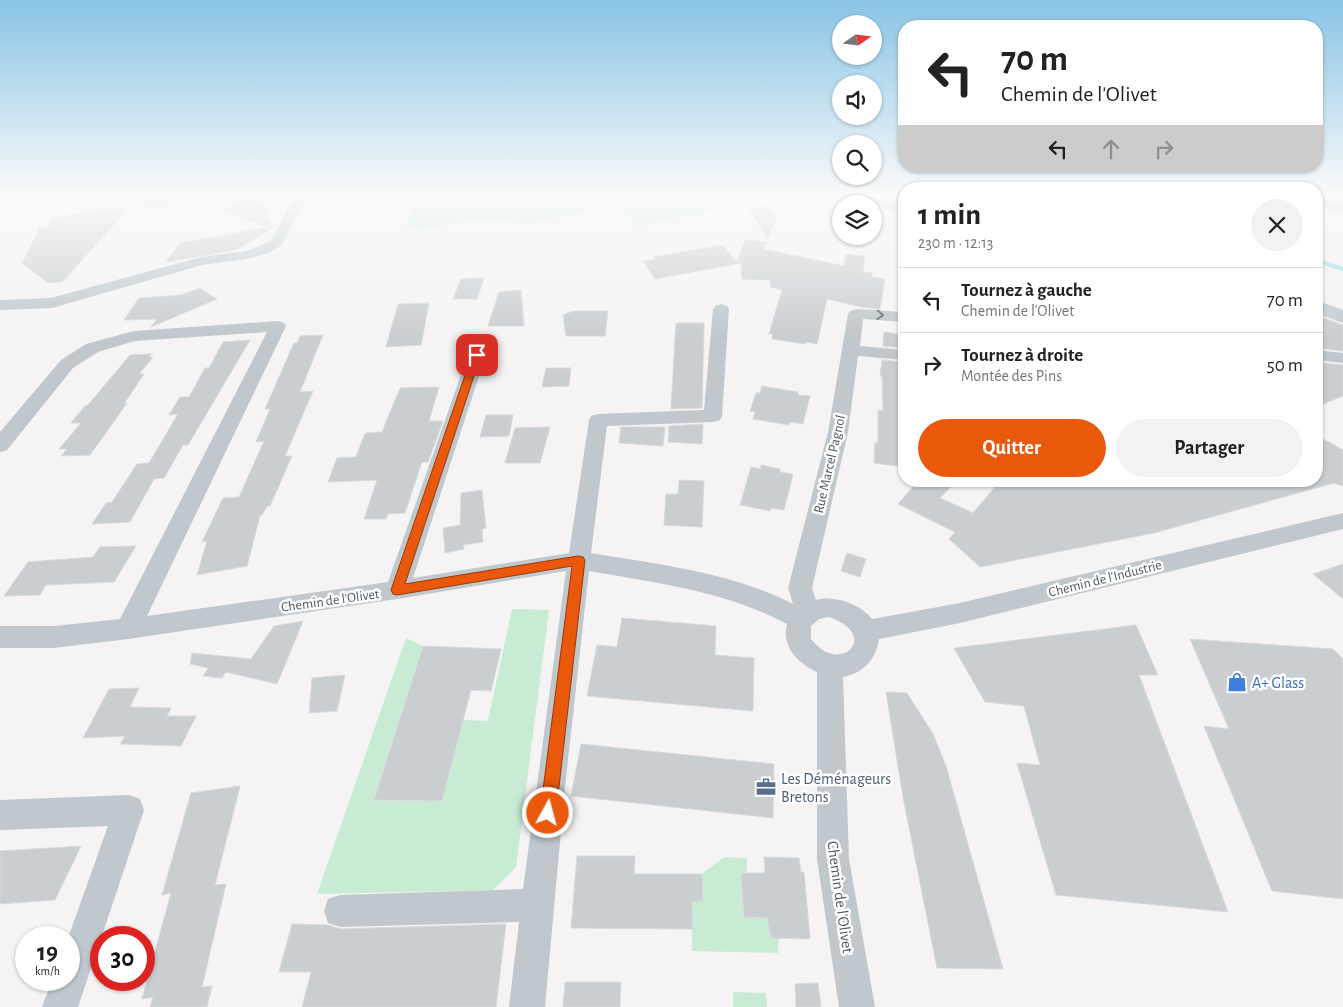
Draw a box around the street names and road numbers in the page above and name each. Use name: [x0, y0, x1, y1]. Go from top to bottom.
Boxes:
street label: Rue Marcel Pagnol: [812, 414, 848, 515]
street label: Chemin de l'Industrie: [1047, 558, 1163, 600]
street label: Chemin de l'Olivet: [280, 587, 381, 615]
street label: Chemin de l'Olivet: [824, 840, 856, 954]

